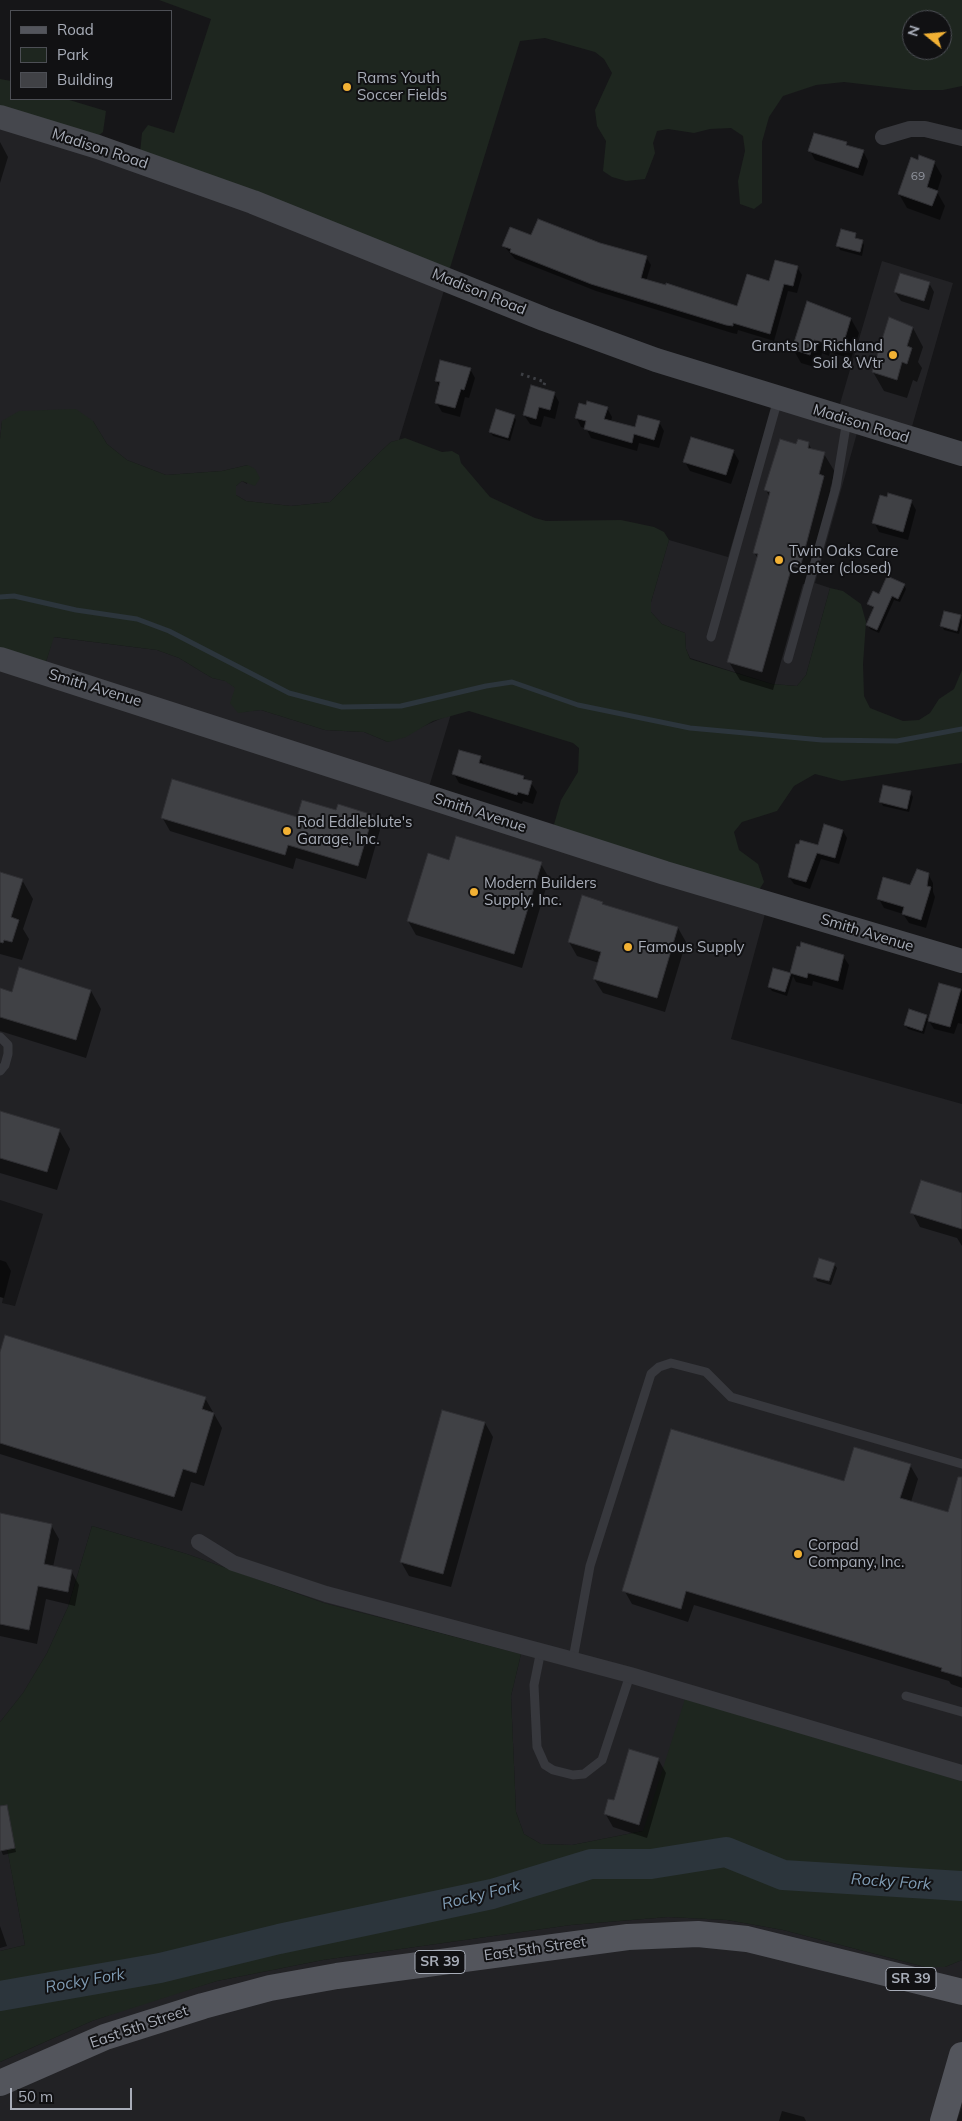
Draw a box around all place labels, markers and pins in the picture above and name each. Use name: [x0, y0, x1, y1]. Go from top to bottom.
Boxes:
place label: Rams Youth Soccer Fields: [357, 69, 447, 104]
marker: Rams Youth Soccer Fields: [341, 81, 353, 93]
place label: Grants Dr Richland Soil & Wtr: [751, 337, 883, 372]
marker: Grants Dr Richland Soil & Wtr: [887, 349, 899, 361]
place label: Twin Oaks Care Center (closed): [789, 542, 898, 577]
marker: Twin Oaks Care Center (closed): [773, 554, 785, 566]
place label: Rod Eddleblute's Garage, Inc.: [297, 813, 412, 848]
marker: Rod Eddleblute's Garage, Inc.: [281, 825, 293, 837]
place label: Modern Builders Supply, Inc.: [484, 874, 597, 909]
marker: Modern Builders Supply, Inc.: [468, 886, 480, 898]
place label: Famous Supply: [638, 938, 744, 956]
marker: Famous Supply: [622, 941, 634, 953]
place label: Corpad Company, Inc.: [808, 1536, 904, 1571]
marker: Corpad Company, Inc.: [792, 1548, 804, 1560]

